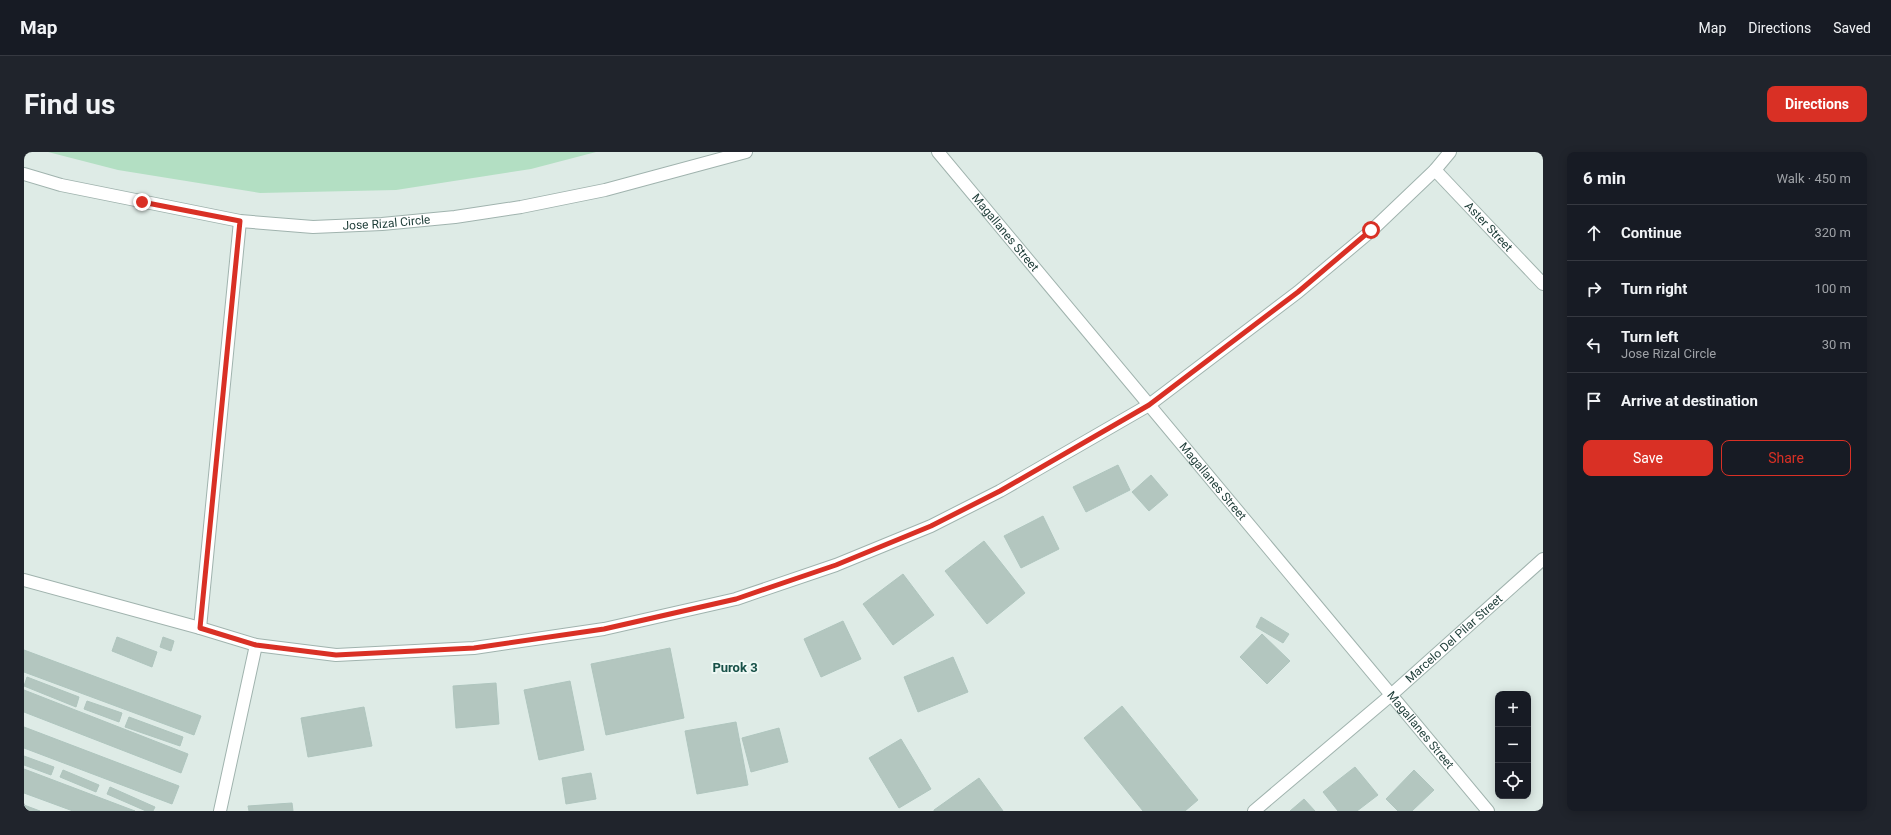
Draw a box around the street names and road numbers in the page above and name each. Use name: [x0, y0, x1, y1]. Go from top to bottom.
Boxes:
street label: Magallanes Street: [969, 191, 1042, 274]
street label: Aster Street: [1462, 199, 1515, 254]
street label: Jose Rizal Circle: [342, 212, 431, 233]
street label: Magallanes Street: [1177, 440, 1249, 523]
street label: Marcelo Del Pilar Street: [1403, 592, 1505, 686]
street label: Magallanes Street: [1384, 689, 1457, 772]

